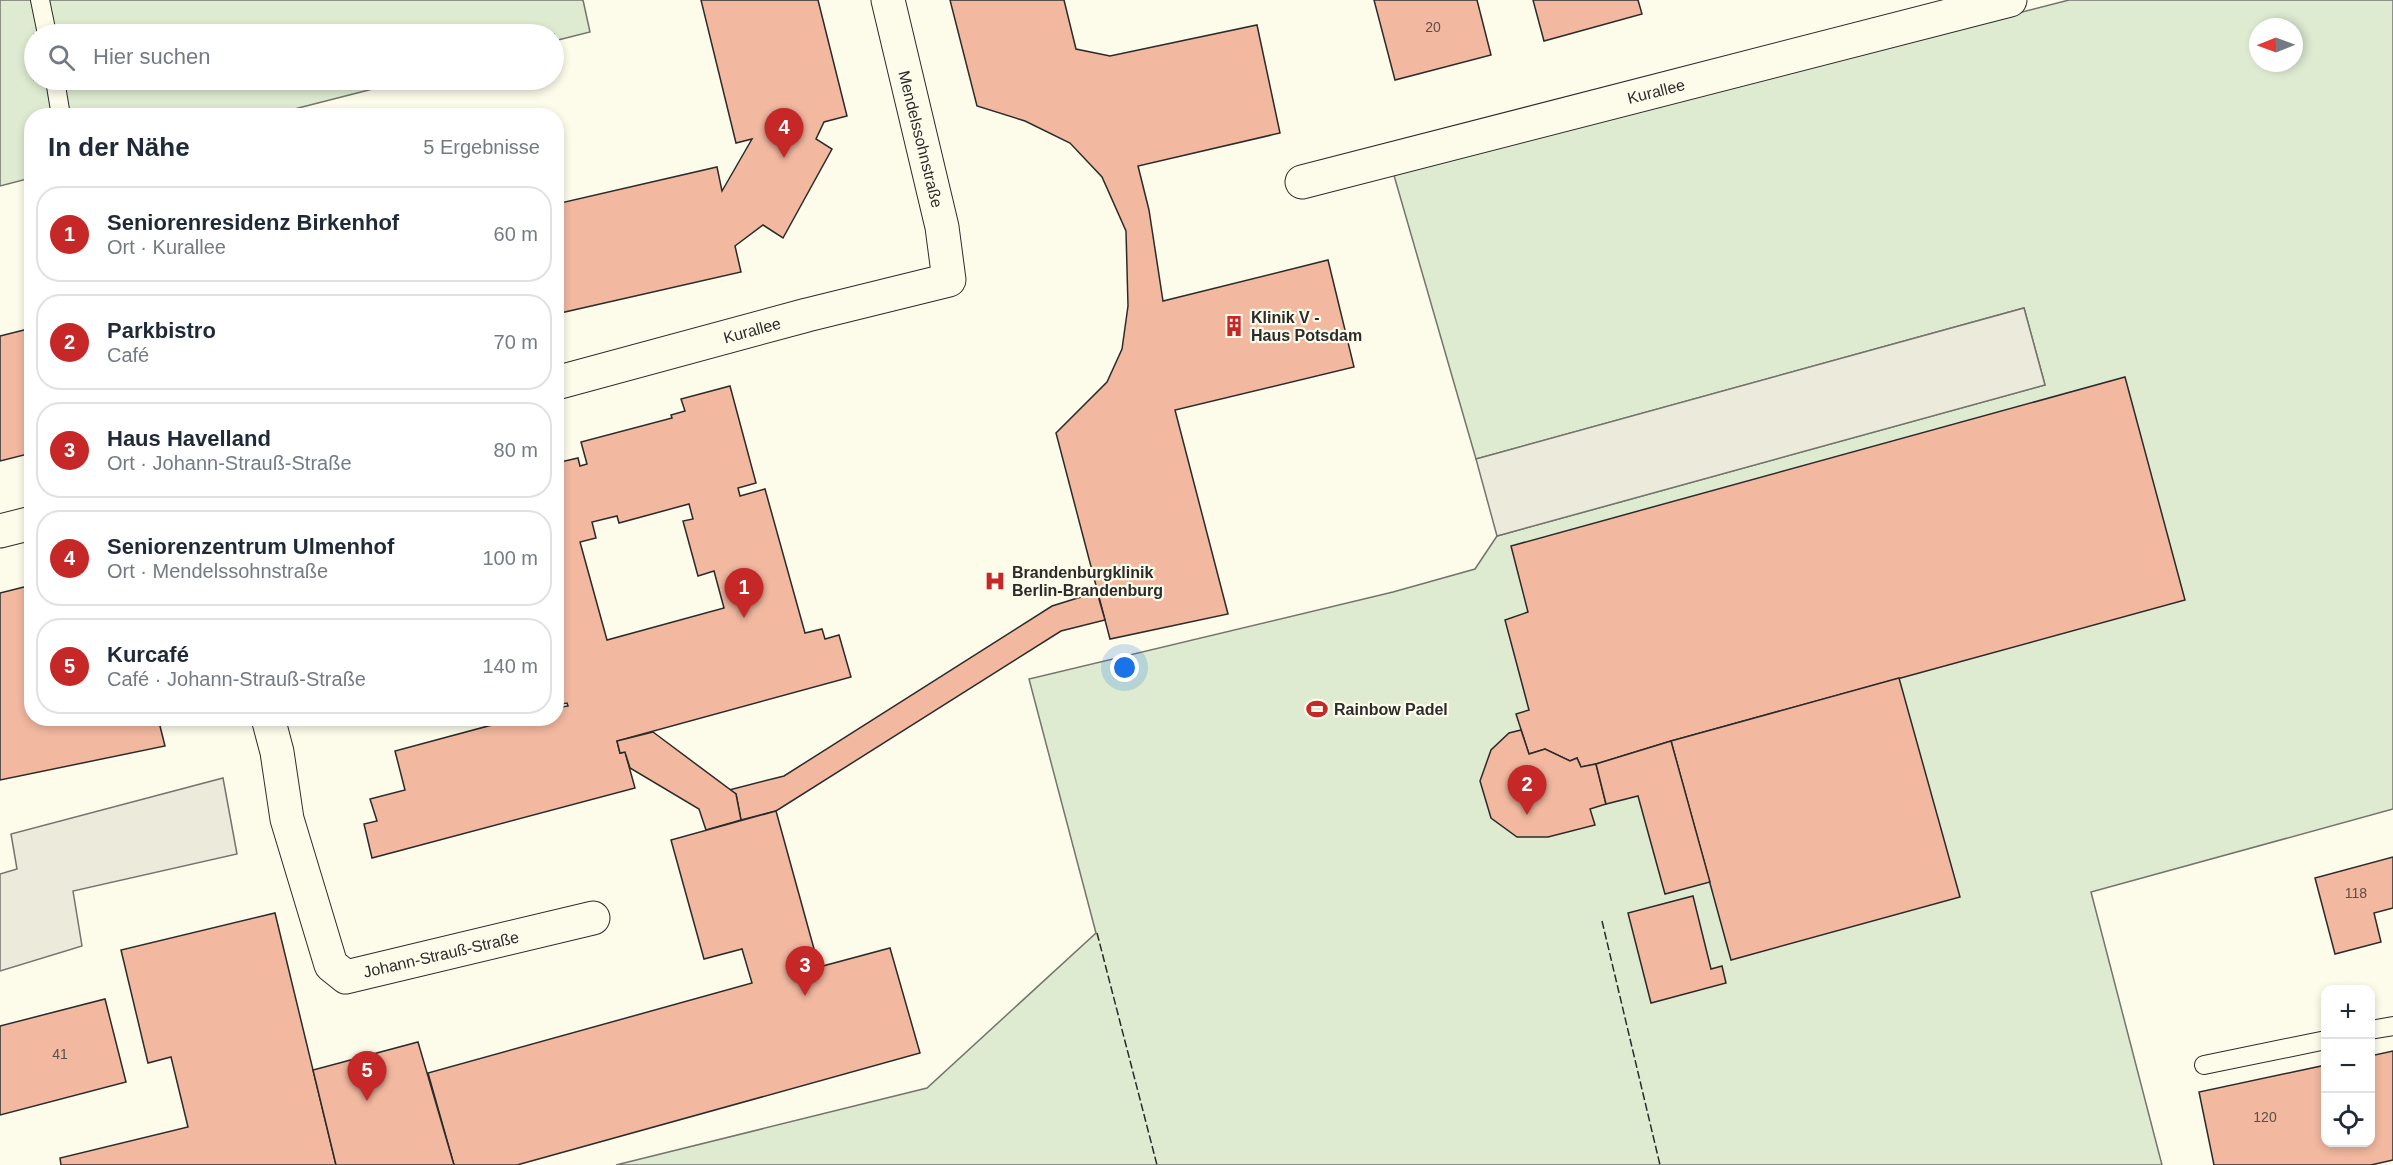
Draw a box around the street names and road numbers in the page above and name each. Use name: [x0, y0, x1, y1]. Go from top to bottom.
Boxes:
street label: Mendelssohnstraße: [895, 69, 946, 209]
street label: Kurallee: [1626, 76, 1687, 107]
street label: Kurallee: [722, 315, 783, 346]
street label: Johann-Strauß-Straße: [362, 928, 521, 981]

